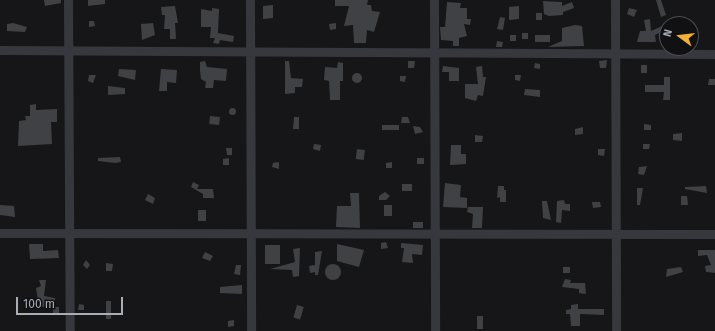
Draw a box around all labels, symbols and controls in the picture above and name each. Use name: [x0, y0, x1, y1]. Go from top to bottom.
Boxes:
north arrow: [659, 16, 699, 56]
text: N: [661, 28, 675, 38]
scale bar: [18, 289, 125, 315]
text: 100 m: [23, 297, 55, 311]

